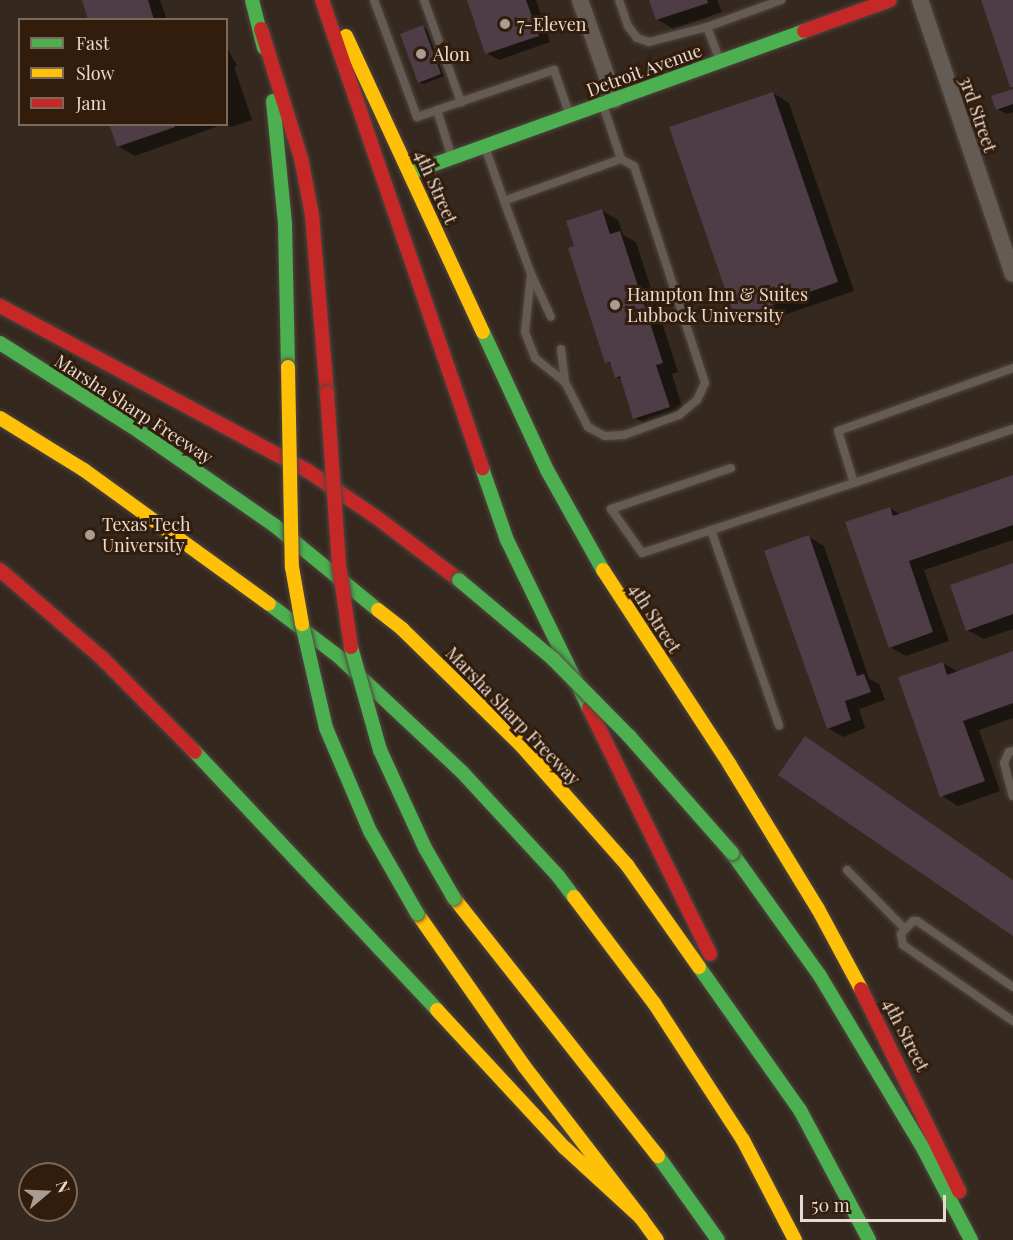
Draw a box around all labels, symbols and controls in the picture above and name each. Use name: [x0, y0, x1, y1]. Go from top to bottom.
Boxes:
place label: 7-Eleven: [517, 13, 587, 35]
marker: 7-Eleven: [498, 17, 512, 31]
legend: [18, 18, 228, 126]
text: Fast: [76, 31, 109, 55]
street label: Detroit Avenue: [583, 39, 705, 101]
place label: Alon: [433, 43, 470, 65]
marker: Alon: [414, 47, 428, 61]
text: Slow: [76, 61, 114, 85]
street label: 3rd Street: [955, 73, 1001, 155]
text: Jam: [76, 91, 106, 115]
street label: 4th Street: [410, 147, 462, 227]
place label: Hampton Inn & Suites Lubbock University: [627, 284, 808, 326]
marker: Hampton Inn & Suites Lubbock University: [608, 298, 622, 312]
street label: Marsha Sharp Freeway: [51, 350, 217, 468]
place label: Texas Tech University: [102, 514, 191, 556]
marker: Texas Tech University: [83, 528, 97, 542]
street label: 4th Street: [625, 579, 685, 657]
street label: Marsha Sharp Freeway: [441, 642, 585, 790]
street label: 4th Street: [879, 995, 933, 1075]
north arrow: [18, 1162, 78, 1222]
text: N: [52, 1178, 75, 1196]
scale bar: [803, 1183, 948, 1221]
text: 50 m: [811, 1193, 850, 1217]

